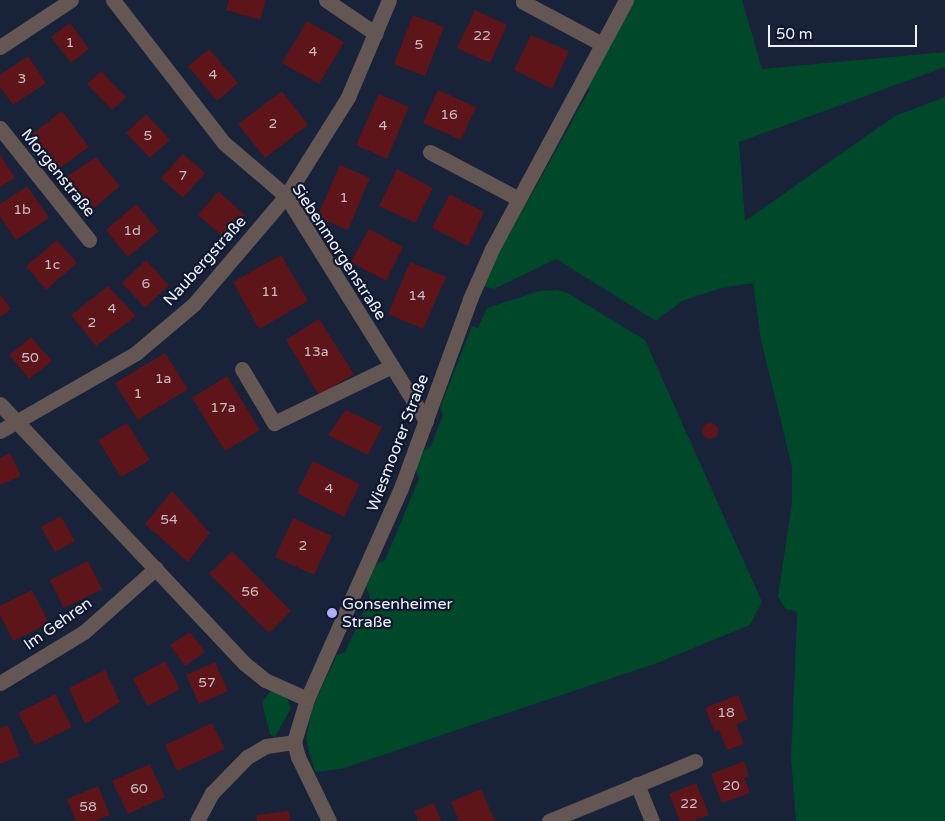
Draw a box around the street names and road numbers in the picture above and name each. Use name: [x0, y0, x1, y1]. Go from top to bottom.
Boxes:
street label: Morgenstraße: [17, 125, 99, 221]
street label: Siebenmorgenstraße: [288, 180, 390, 324]
street label: Naubergstraße: [160, 212, 250, 310]
street label: Wiesmoorer Straße: [363, 372, 433, 514]
street label: Im Gehren: [20, 594, 96, 654]

